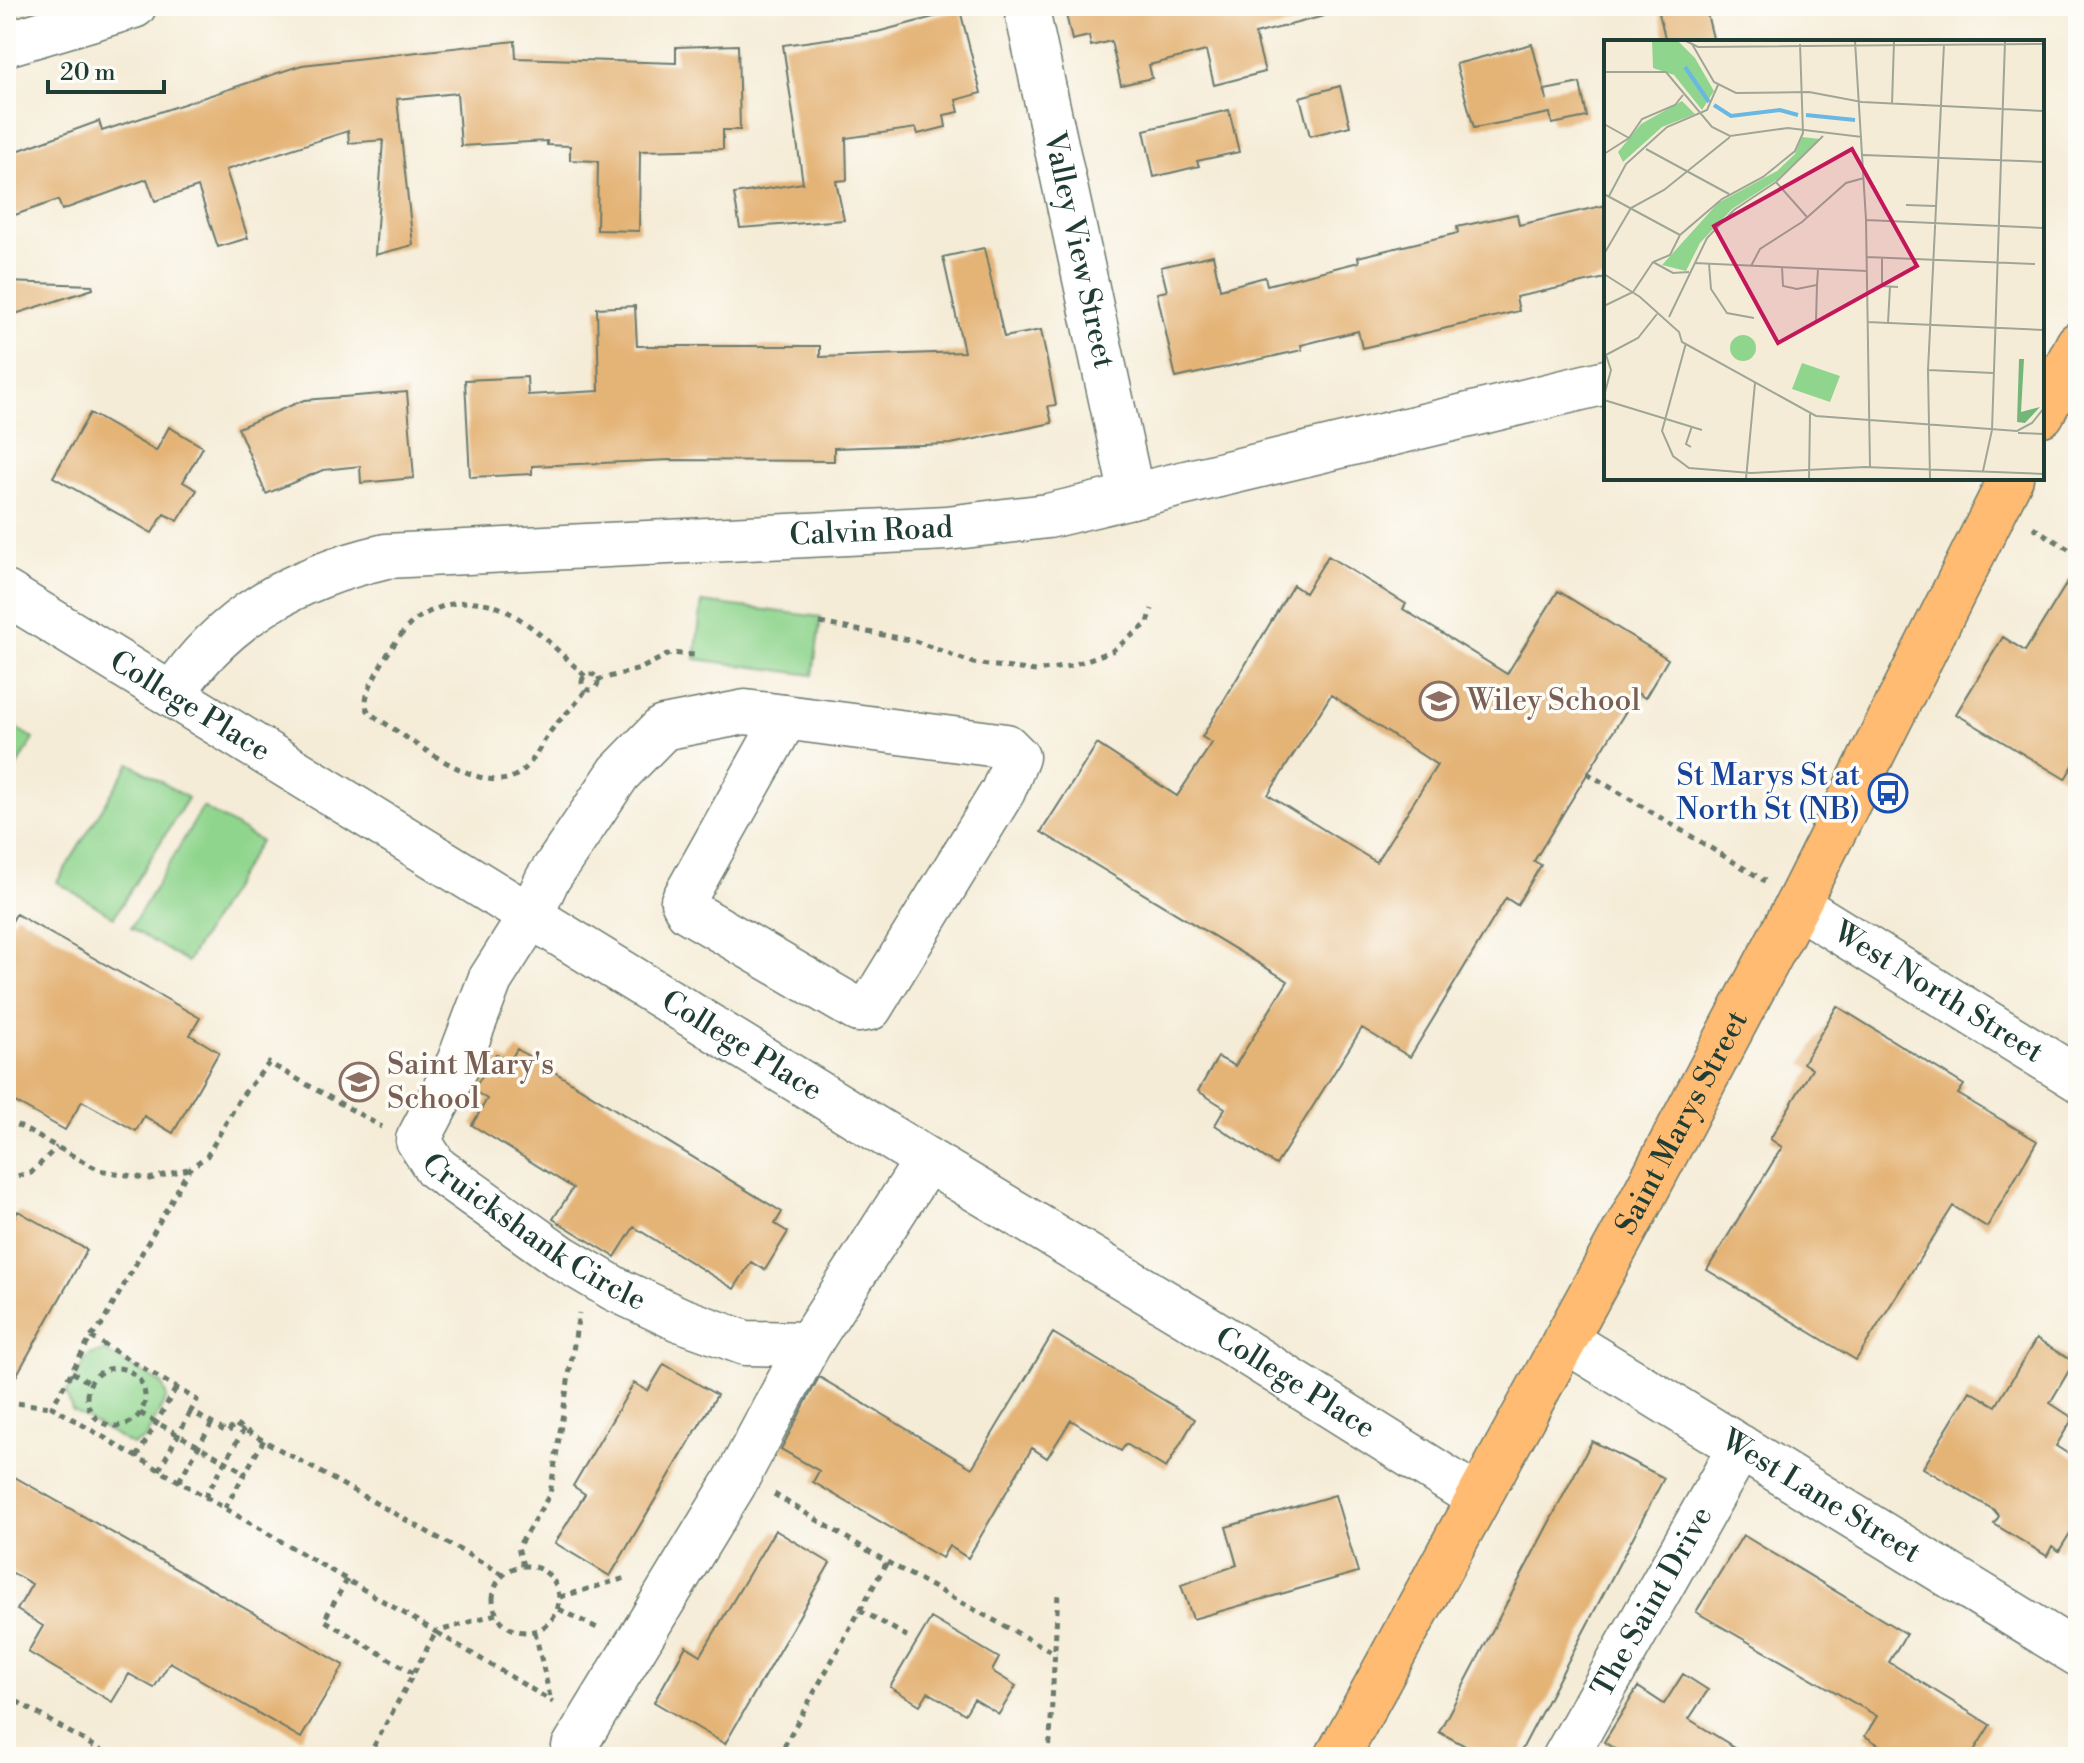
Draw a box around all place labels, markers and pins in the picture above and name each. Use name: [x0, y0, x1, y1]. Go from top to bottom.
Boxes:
school or university icon: Wiley School: [1418, 680, 1460, 722]
place label: Wiley School: [1466, 682, 1640, 720]
place label: St Marys St at North St (NB): [1676, 757, 1860, 829]
bus stop icon: St Marys St at North St (NB): [1867, 772, 1909, 814]
place label: Saint Mary's School: [387, 1046, 554, 1118]
school or university icon: Saint Mary's School: [338, 1061, 380, 1103]

